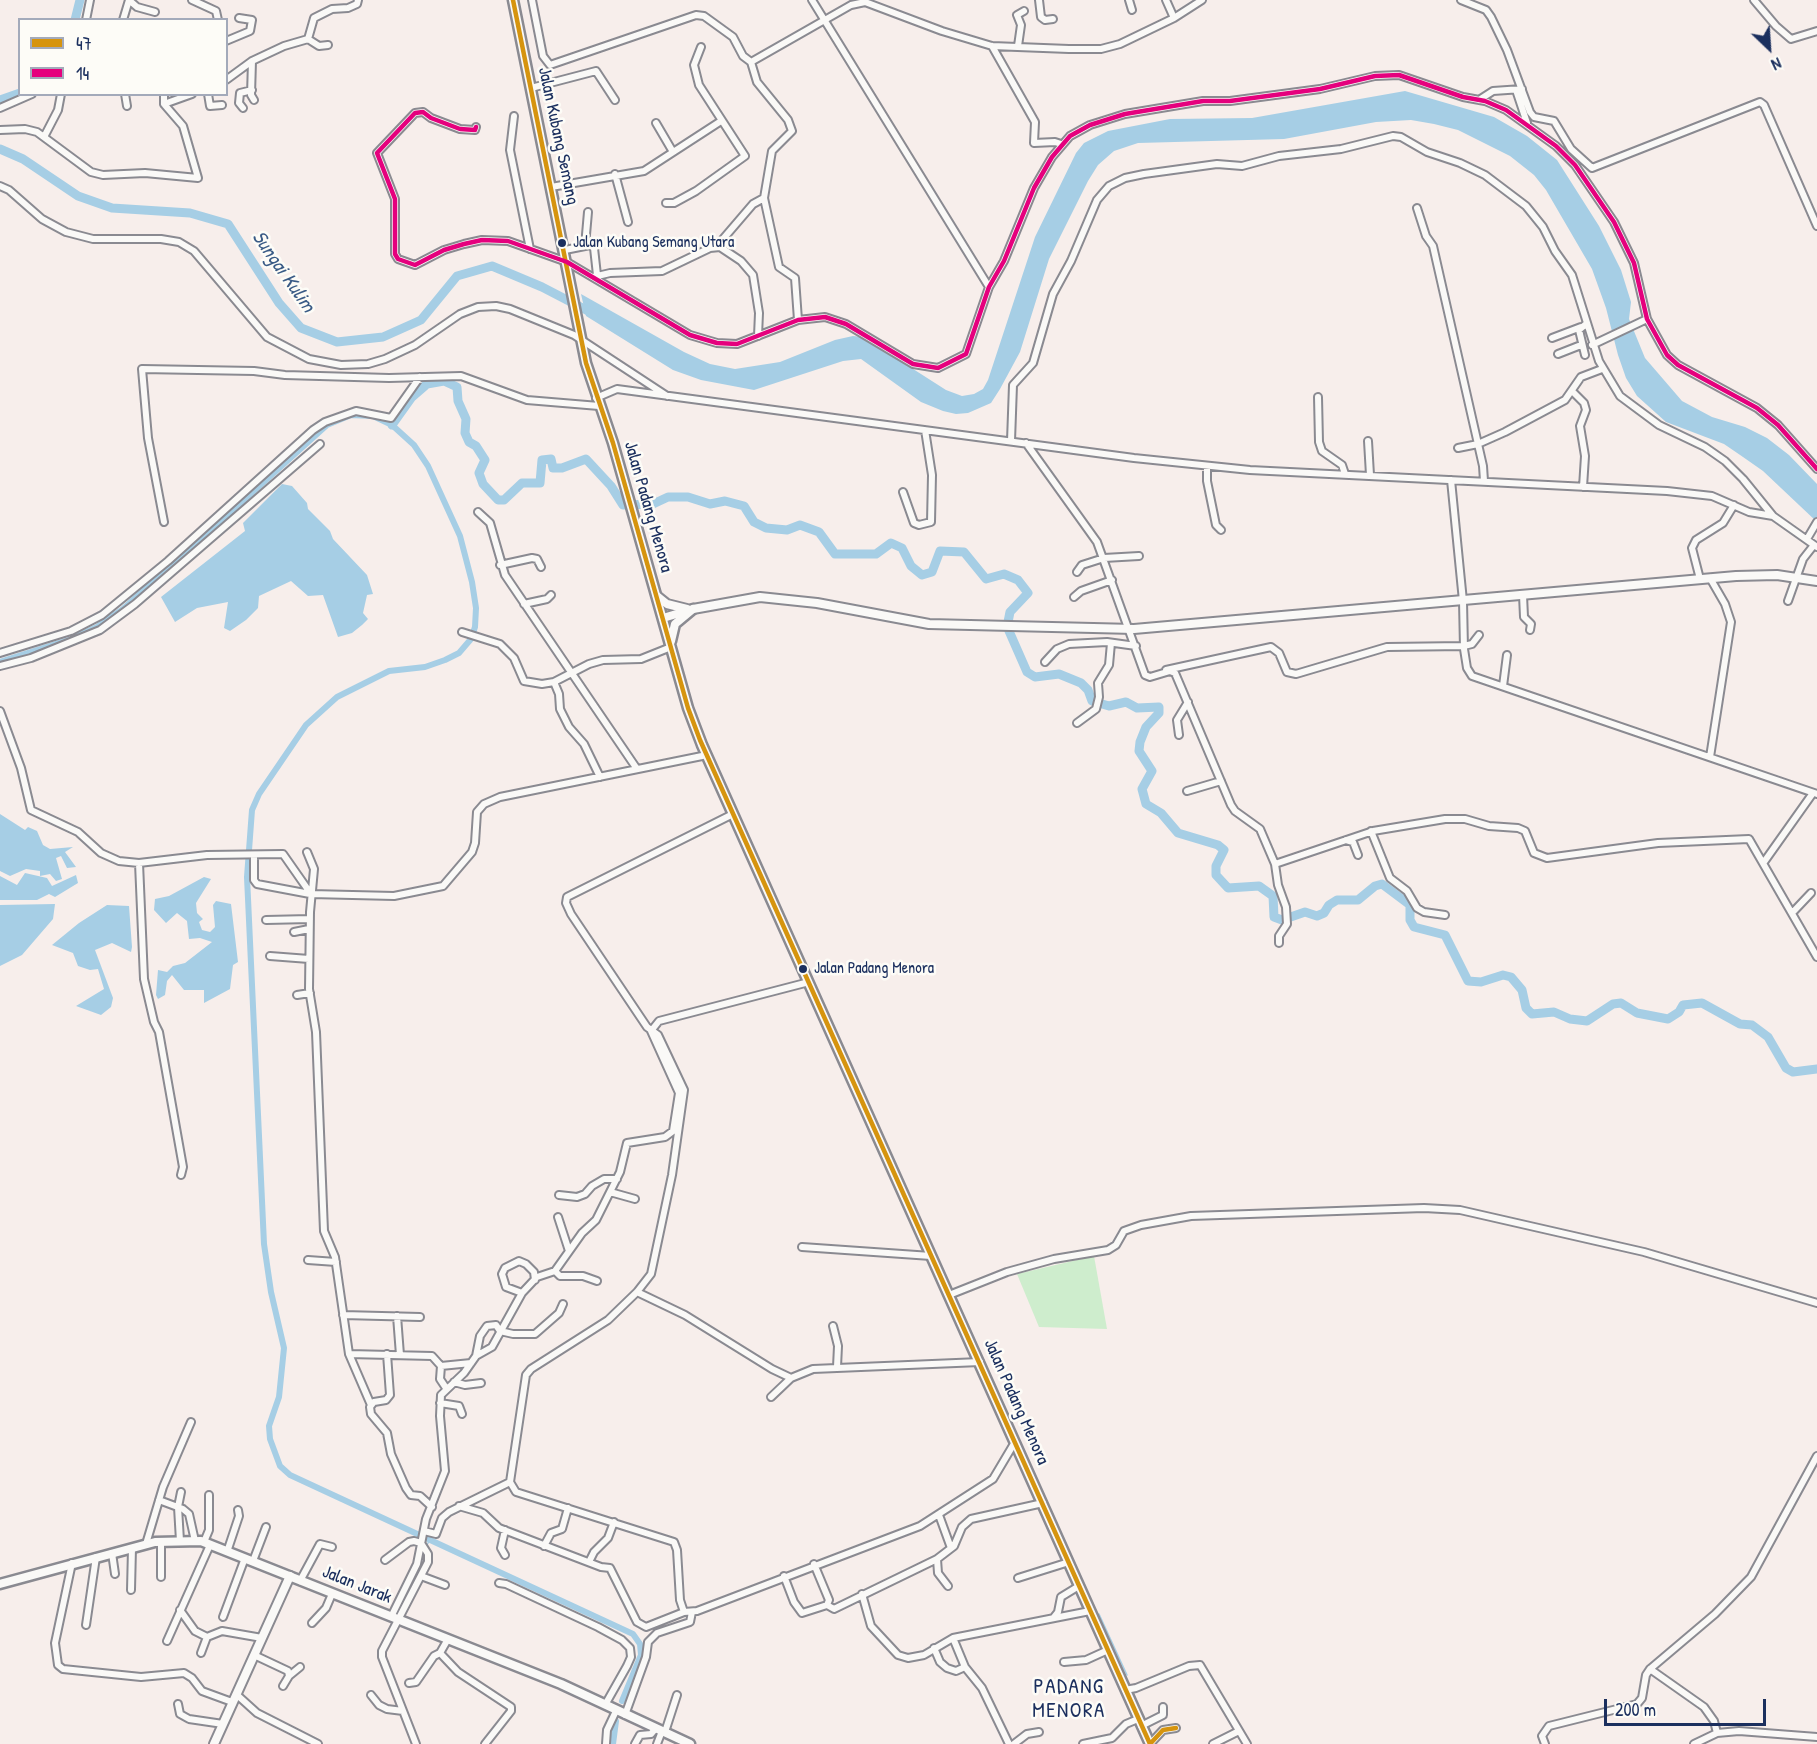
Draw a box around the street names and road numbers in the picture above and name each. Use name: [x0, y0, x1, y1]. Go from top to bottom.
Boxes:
street label: Jalan Kubang Semang: [533, 65, 583, 207]
street label: Jalan Padang Menora: [619, 439, 677, 575]
street label: Jalan Padang Menora: [979, 1336, 1053, 1468]
street label: Jalan Jarak: [319, 1561, 395, 1609]

